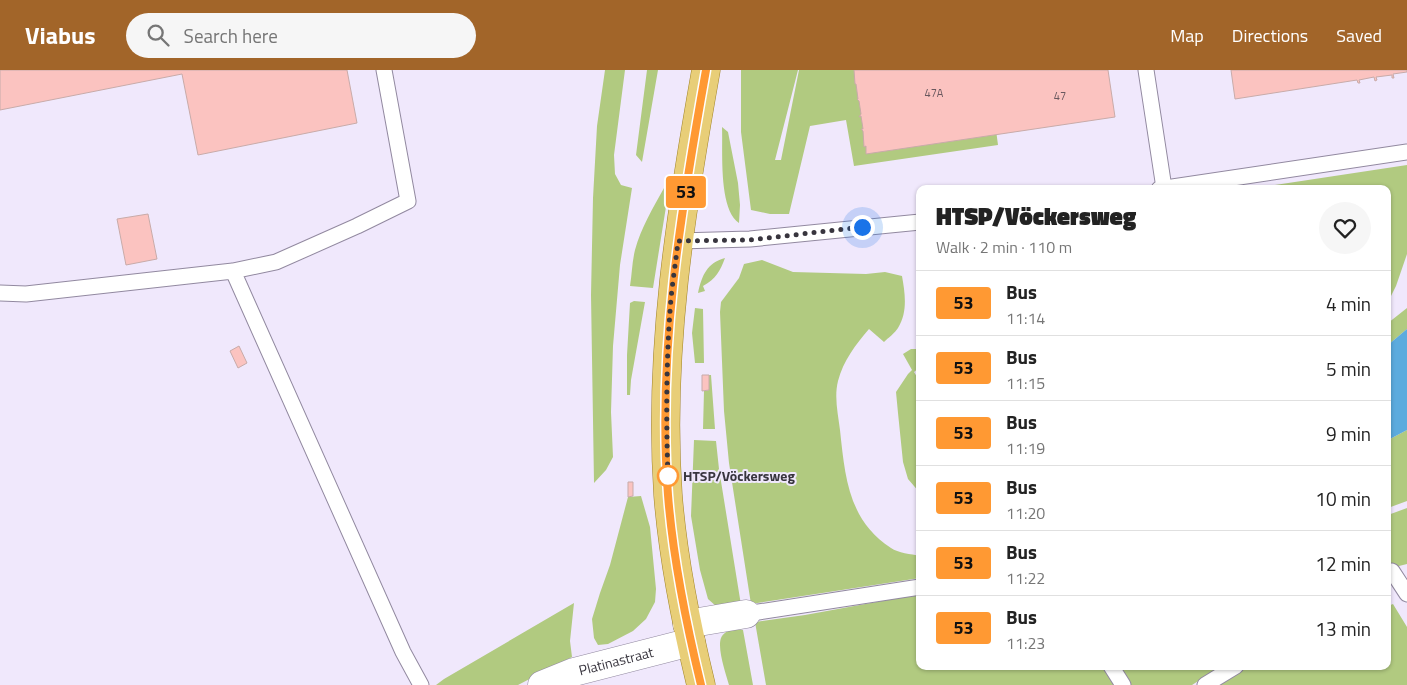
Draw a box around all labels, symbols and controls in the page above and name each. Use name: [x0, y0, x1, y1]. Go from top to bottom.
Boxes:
search box: [126, 13, 476, 58]
text: Viabus: [25, 17, 96, 53]
icon: search: [144, 21, 172, 49]
text: Search here: [184, 21, 278, 50]
text: Map: [1170, 22, 1204, 49]
text: Directions: [1232, 22, 1308, 49]
text: Saved: [1336, 22, 1382, 49]
house number: 47A: [925, 85, 944, 101]
house number: 47: [1054, 88, 1066, 104]
line badge: 53: [664, 176, 708, 208]
text: 53: [676, 178, 696, 205]
text: HTSP/Vöckersweg: [936, 198, 1136, 234]
button: heart: [1319, 202, 1371, 254]
your location: [850, 215, 875, 240]
text: Walk · 2 min · 110 m: [936, 235, 1072, 259]
text: Bus: [1006, 277, 1037, 306]
text: 53: [953, 289, 974, 316]
text: 4 min: [1326, 289, 1371, 318]
text: 11:14: [1006, 306, 1045, 330]
text: Bus: [1006, 342, 1037, 371]
text: 53: [953, 354, 974, 381]
text: 5 min: [1326, 354, 1371, 383]
text: 11:15: [1006, 371, 1045, 395]
text: Bus: [1006, 407, 1037, 436]
text: 53: [953, 419, 974, 446]
text: 9 min: [1326, 419, 1371, 448]
text: 11:19: [1006, 436, 1045, 460]
marker: HTSP/Vöckersweg: [657, 465, 679, 487]
place label: HTSP/Vöckersweg: [683, 465, 795, 486]
text: Bus: [1006, 472, 1037, 501]
text: 53: [953, 484, 974, 511]
text: 10 min: [1315, 484, 1371, 513]
text: 11:20: [1006, 501, 1045, 525]
text: Bus: [1006, 537, 1037, 566]
text: 53: [953, 549, 974, 576]
text: 12 min: [1315, 549, 1371, 578]
text: 11:22: [1006, 566, 1045, 590]
text: Bus: [1006, 602, 1037, 631]
text: 53: [953, 614, 974, 641]
text: 13 min: [1315, 614, 1371, 643]
text: 11:23: [1006, 631, 1045, 655]
street label: Platinastraat: [576, 641, 656, 680]

